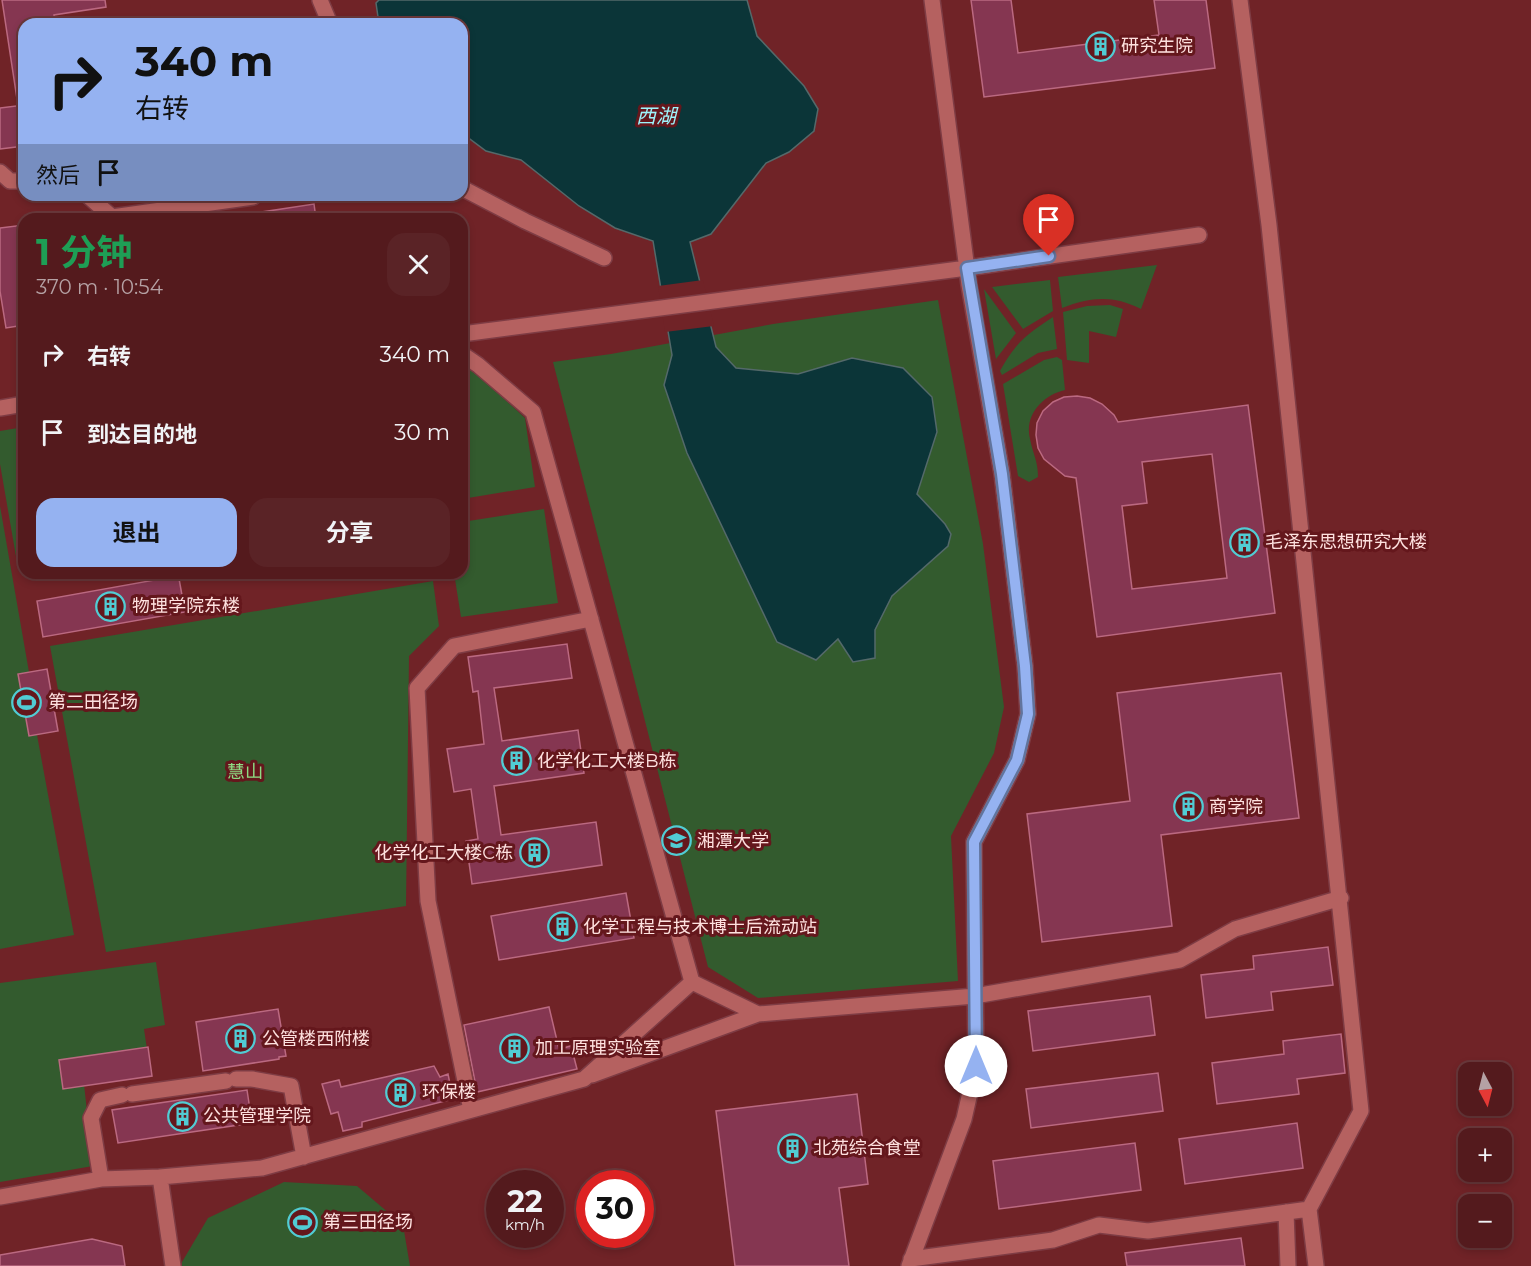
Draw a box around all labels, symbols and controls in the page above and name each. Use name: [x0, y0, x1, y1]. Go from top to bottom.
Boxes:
building icon: 研究生院: [1084, 30, 1116, 62]
text: 340 m: [135, 35, 273, 87]
place label: 研究生院: [1121, 35, 1193, 57]
icon: right: [36, 42, 114, 120]
text: 右转: [135, 92, 189, 125]
water label: 西湖: [636, 104, 679, 128]
icon: arrive: [92, 156, 125, 189]
text: 然后: [36, 162, 80, 189]
pin: [1023, 194, 1074, 256]
icon: arrive: [1032, 203, 1065, 236]
text: 1 分钟: [36, 230, 132, 274]
button: close: [387, 233, 450, 296]
text: 370 m · 10:54: [36, 275, 163, 299]
icon: right: [36, 338, 69, 371]
text: 340 m: [379, 341, 450, 368]
text: 右转: [87, 343, 131, 370]
icon: arrive: [36, 416, 69, 449]
text: 30 m: [394, 419, 450, 446]
text: 到达目的地: [87, 421, 197, 448]
button: 退出: [36, 498, 237, 567]
button: 分享: [249, 498, 450, 567]
building icon: 毛泽东思想研究大楼: [1228, 526, 1260, 558]
place label: 毛泽东思想研究大楼: [1265, 531, 1427, 553]
building icon: 物理学院东楼: [95, 590, 127, 622]
place label: 物理学院东楼: [132, 595, 240, 617]
sports icon: 第二田径场: [11, 686, 43, 718]
place label: 第二田径场: [48, 691, 138, 713]
building icon: 化学化工大楼B栋: [500, 745, 532, 777]
place label: 化学化工大楼B栋: [537, 750, 677, 772]
park label: 慧山: [227, 761, 263, 783]
building icon: 商学院: [1172, 791, 1204, 823]
place label: 商学院: [1209, 796, 1263, 818]
school or university icon: 湘潭大学: [660, 825, 692, 857]
place label: 湘潭大学: [697, 830, 769, 852]
building icon: 化学化工大楼C栋: [518, 837, 550, 869]
place label: 化学化工大楼C栋: [374, 842, 513, 864]
building icon: 化学工程与技术博士后流动站: [546, 911, 578, 943]
place label: 化学工程与技术博士后流动站: [583, 916, 817, 938]
building icon: 公管楼西附楼: [225, 1023, 257, 1055]
place label: 公管楼西附楼: [262, 1028, 370, 1050]
building icon: 加工原理实验室: [498, 1032, 530, 1064]
position arrow: [944, 1034, 1008, 1098]
place label: 加工原理实验室: [535, 1037, 661, 1059]
north arrow: [1458, 1062, 1512, 1116]
map controls: [1458, 1062, 1512, 1248]
building icon: 环保楼: [385, 1076, 417, 1108]
place label: 环保楼: [422, 1081, 476, 1103]
building icon: 公共管理学院: [166, 1100, 198, 1132]
place label: 公共管理学院: [203, 1105, 311, 1127]
button: +: [1458, 1128, 1512, 1182]
building icon: 北苑综合食堂: [776, 1132, 808, 1164]
place label: 北苑综合食堂: [813, 1137, 921, 1159]
speed limit sign: 30: [576, 1170, 654, 1248]
text: 22: [507, 1183, 543, 1220]
button: −: [1458, 1194, 1512, 1248]
sports icon: 第三田径场: [286, 1206, 318, 1238]
place label: 第三田径场: [323, 1211, 413, 1233]
text: km/h: [505, 1215, 545, 1234]

